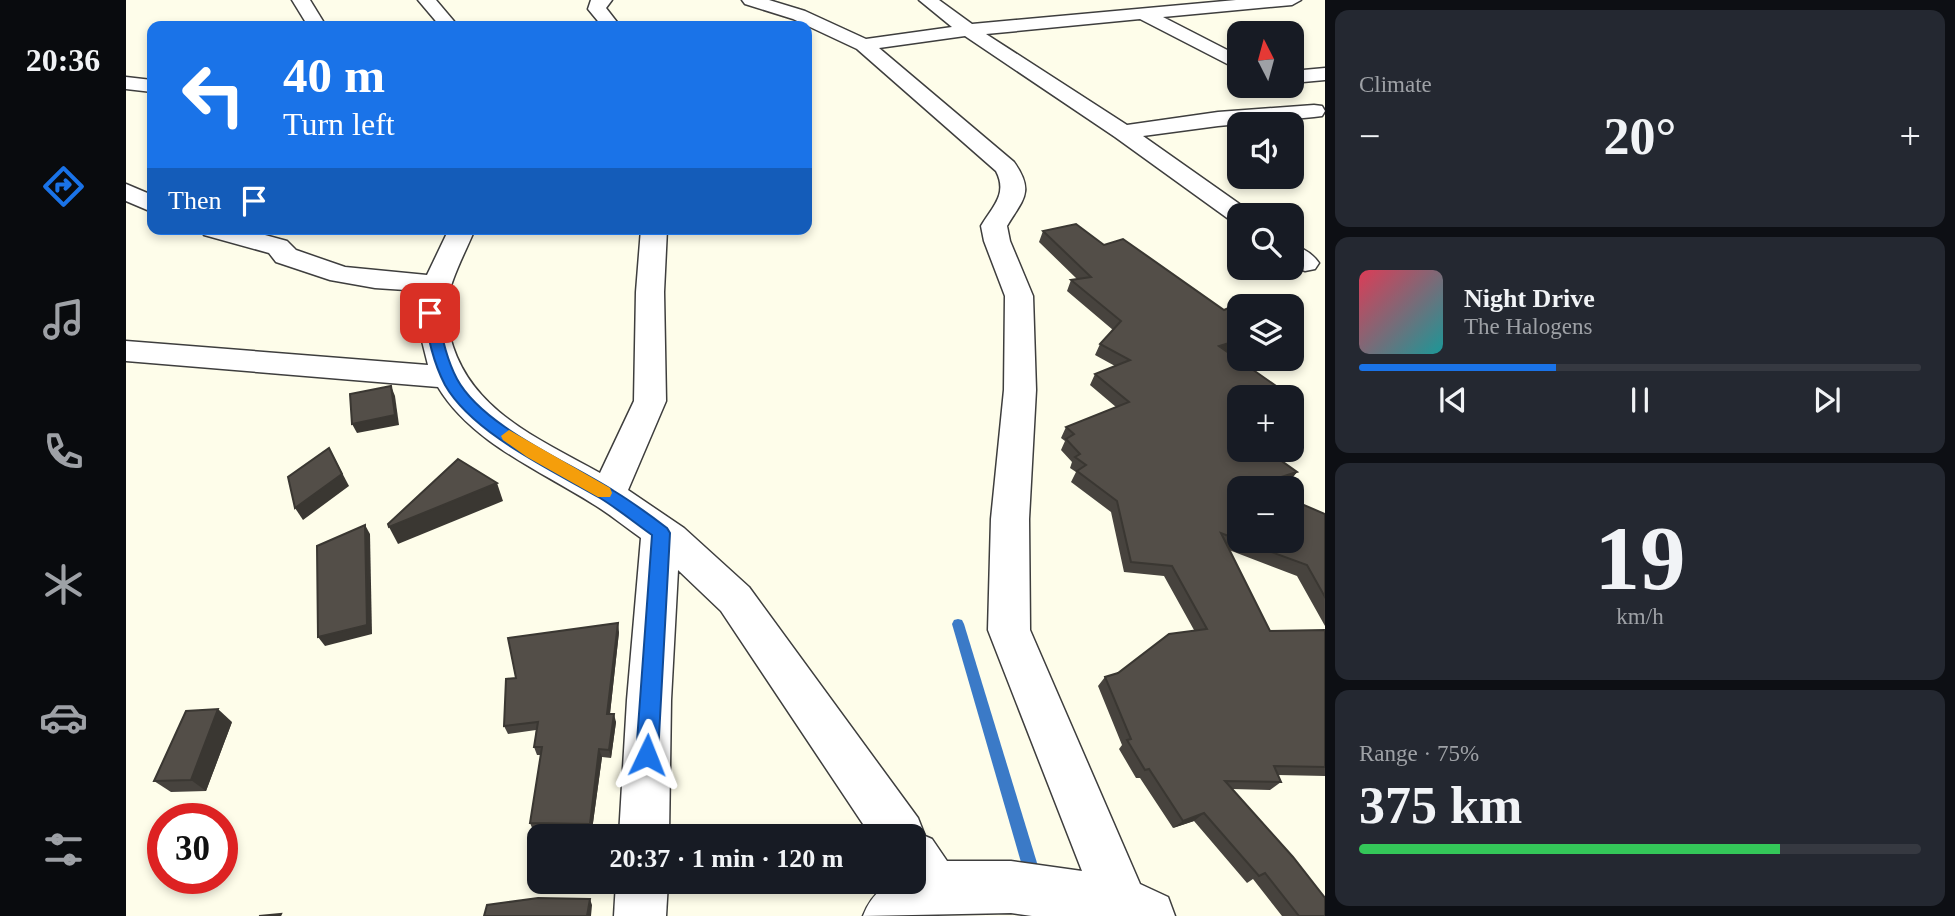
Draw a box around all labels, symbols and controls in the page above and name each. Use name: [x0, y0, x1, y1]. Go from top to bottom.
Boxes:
north arrow: [1227, 21, 1304, 98]
map controls: [1227, 21, 1304, 553]
text: 20:36: [26, 42, 100, 78]
text: 40 m: [283, 48, 385, 103]
icon: left: [168, 49, 259, 140]
text: Climate: [1359, 72, 1432, 97]
text: Turn left: [283, 106, 395, 142]
text: 20°: [1604, 108, 1676, 165]
button: sound: [1227, 112, 1304, 189]
text: −: [1359, 115, 1380, 157]
text: +: [1900, 115, 1921, 157]
icon: directions: [39, 162, 88, 211]
icon: arrive: [235, 182, 273, 220]
text: Then: [168, 186, 221, 215]
button: search: [1227, 203, 1304, 280]
pin: [400, 283, 460, 343]
text: Night Drive: [1464, 284, 1595, 313]
icon: arrive: [411, 294, 449, 332]
button: layers: [1227, 294, 1304, 371]
icon: music: [39, 295, 88, 344]
text: The Halogens: [1464, 314, 1592, 339]
icon: previous: [1434, 381, 1472, 419]
icon: pause: [1621, 381, 1659, 419]
icon: next: [1808, 381, 1846, 419]
button: +: [1227, 385, 1304, 462]
icon: phone: [39, 427, 88, 476]
button: −: [1227, 476, 1304, 553]
text: 19: [1595, 508, 1686, 609]
icon: climate: [39, 560, 88, 609]
text: km/h: [1616, 604, 1664, 629]
icon: car: [39, 693, 88, 742]
position arrow: [610, 718, 684, 792]
text: Range · 75%: [1359, 741, 1479, 766]
text: 375 km: [1359, 777, 1522, 834]
speed limit sign: 30: [147, 803, 238, 894]
icon: filters: [39, 825, 88, 874]
text: 20:37 · 1 min · 120 m: [610, 844, 844, 873]

